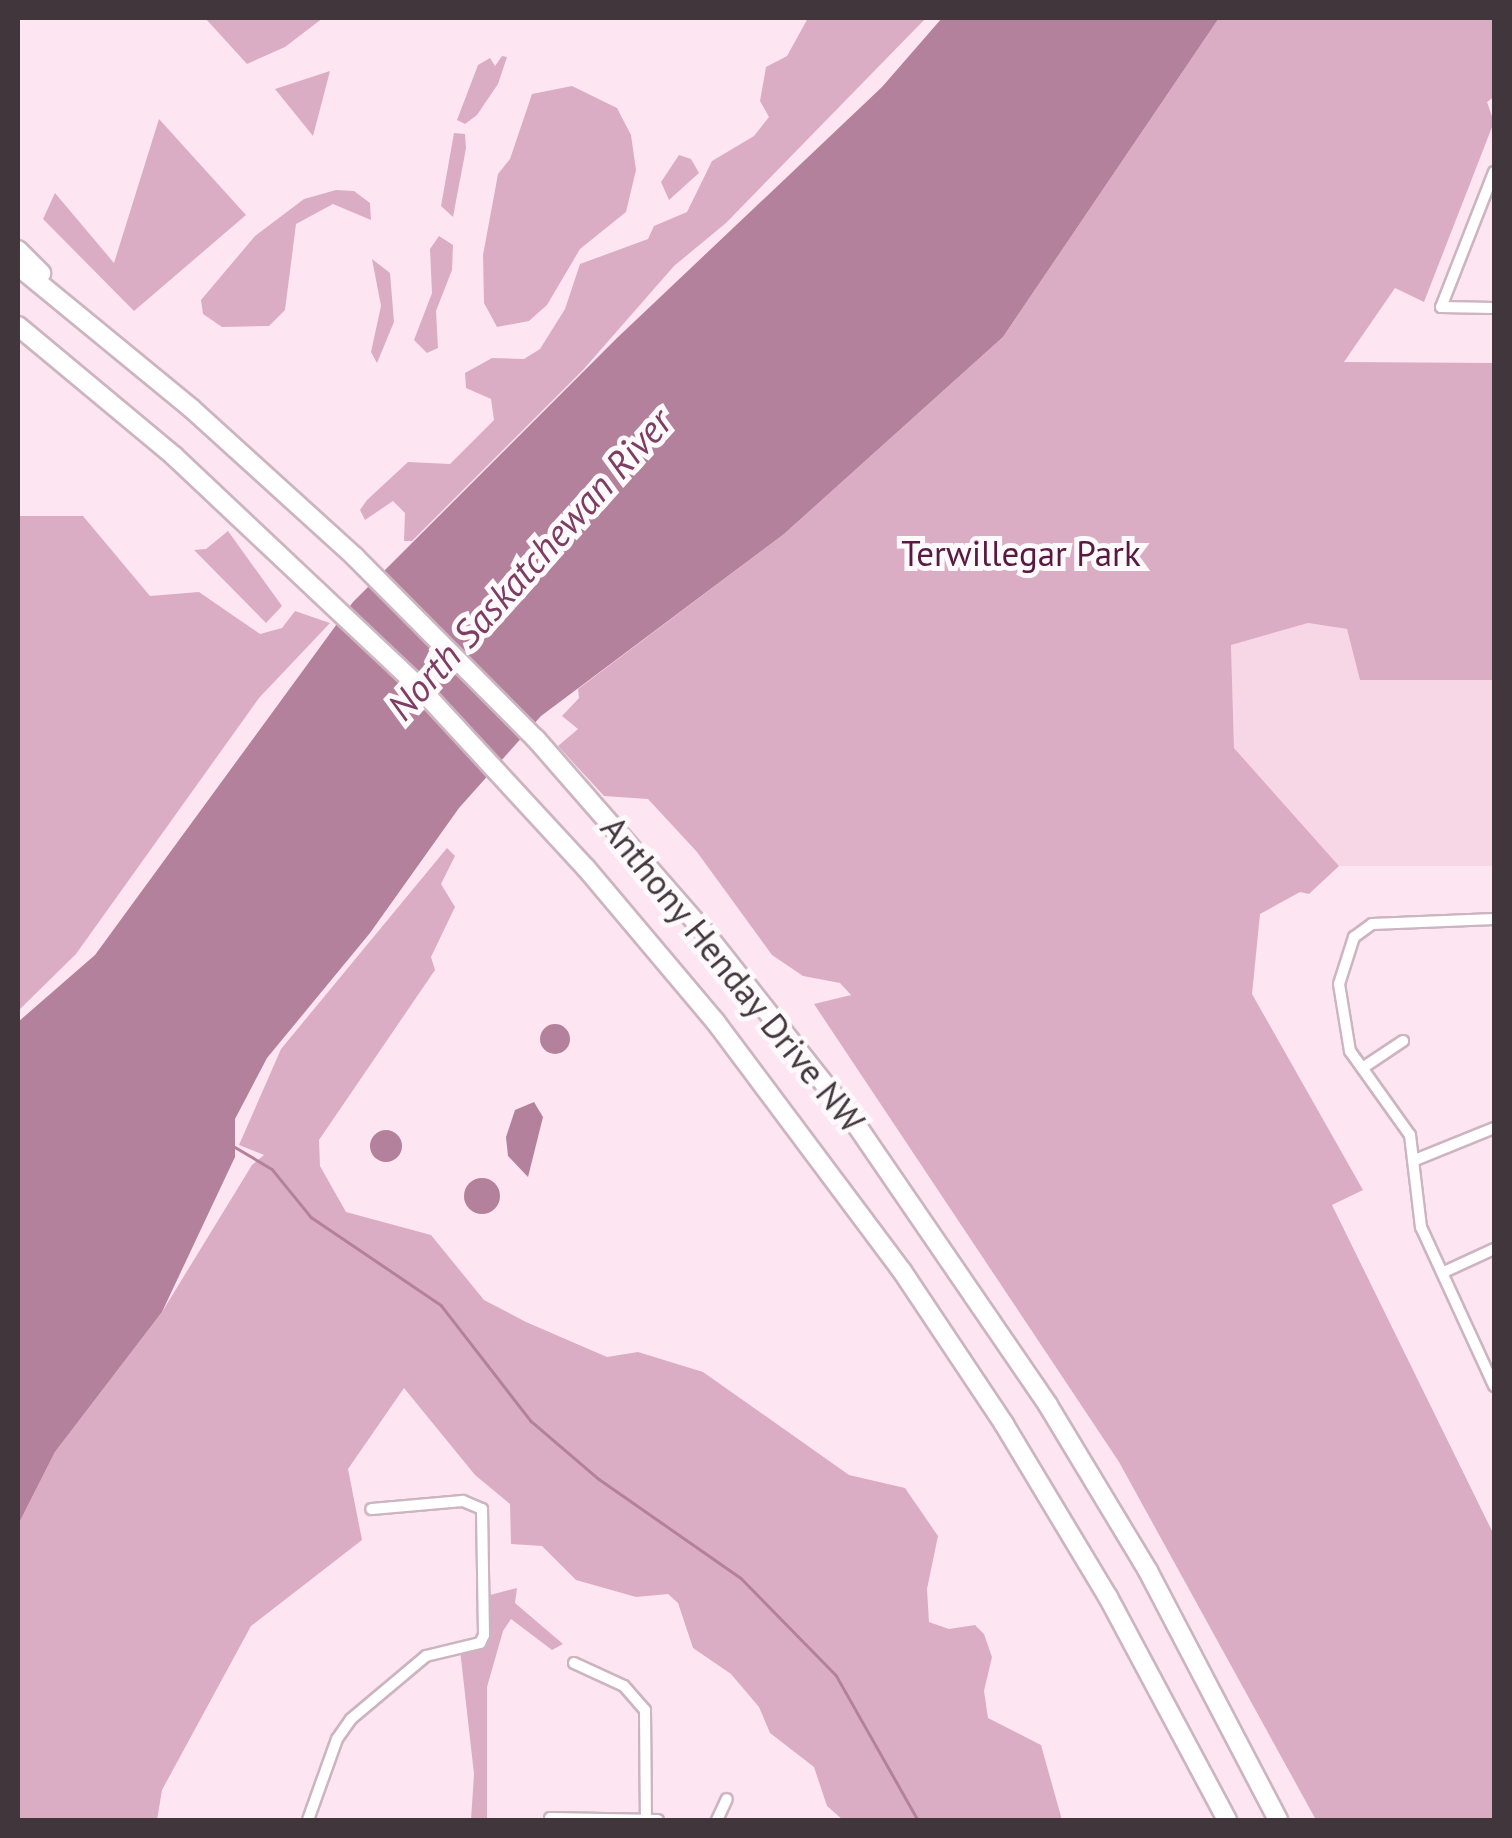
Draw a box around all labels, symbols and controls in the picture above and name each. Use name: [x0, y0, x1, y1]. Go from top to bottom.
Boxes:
water label: North Saskatchewan River: [377, 399, 681, 729]
park label: Terwillegar Park: [901, 532, 1141, 574]
street label: Anthony Henday Drive NW: [592, 807, 874, 1141]

